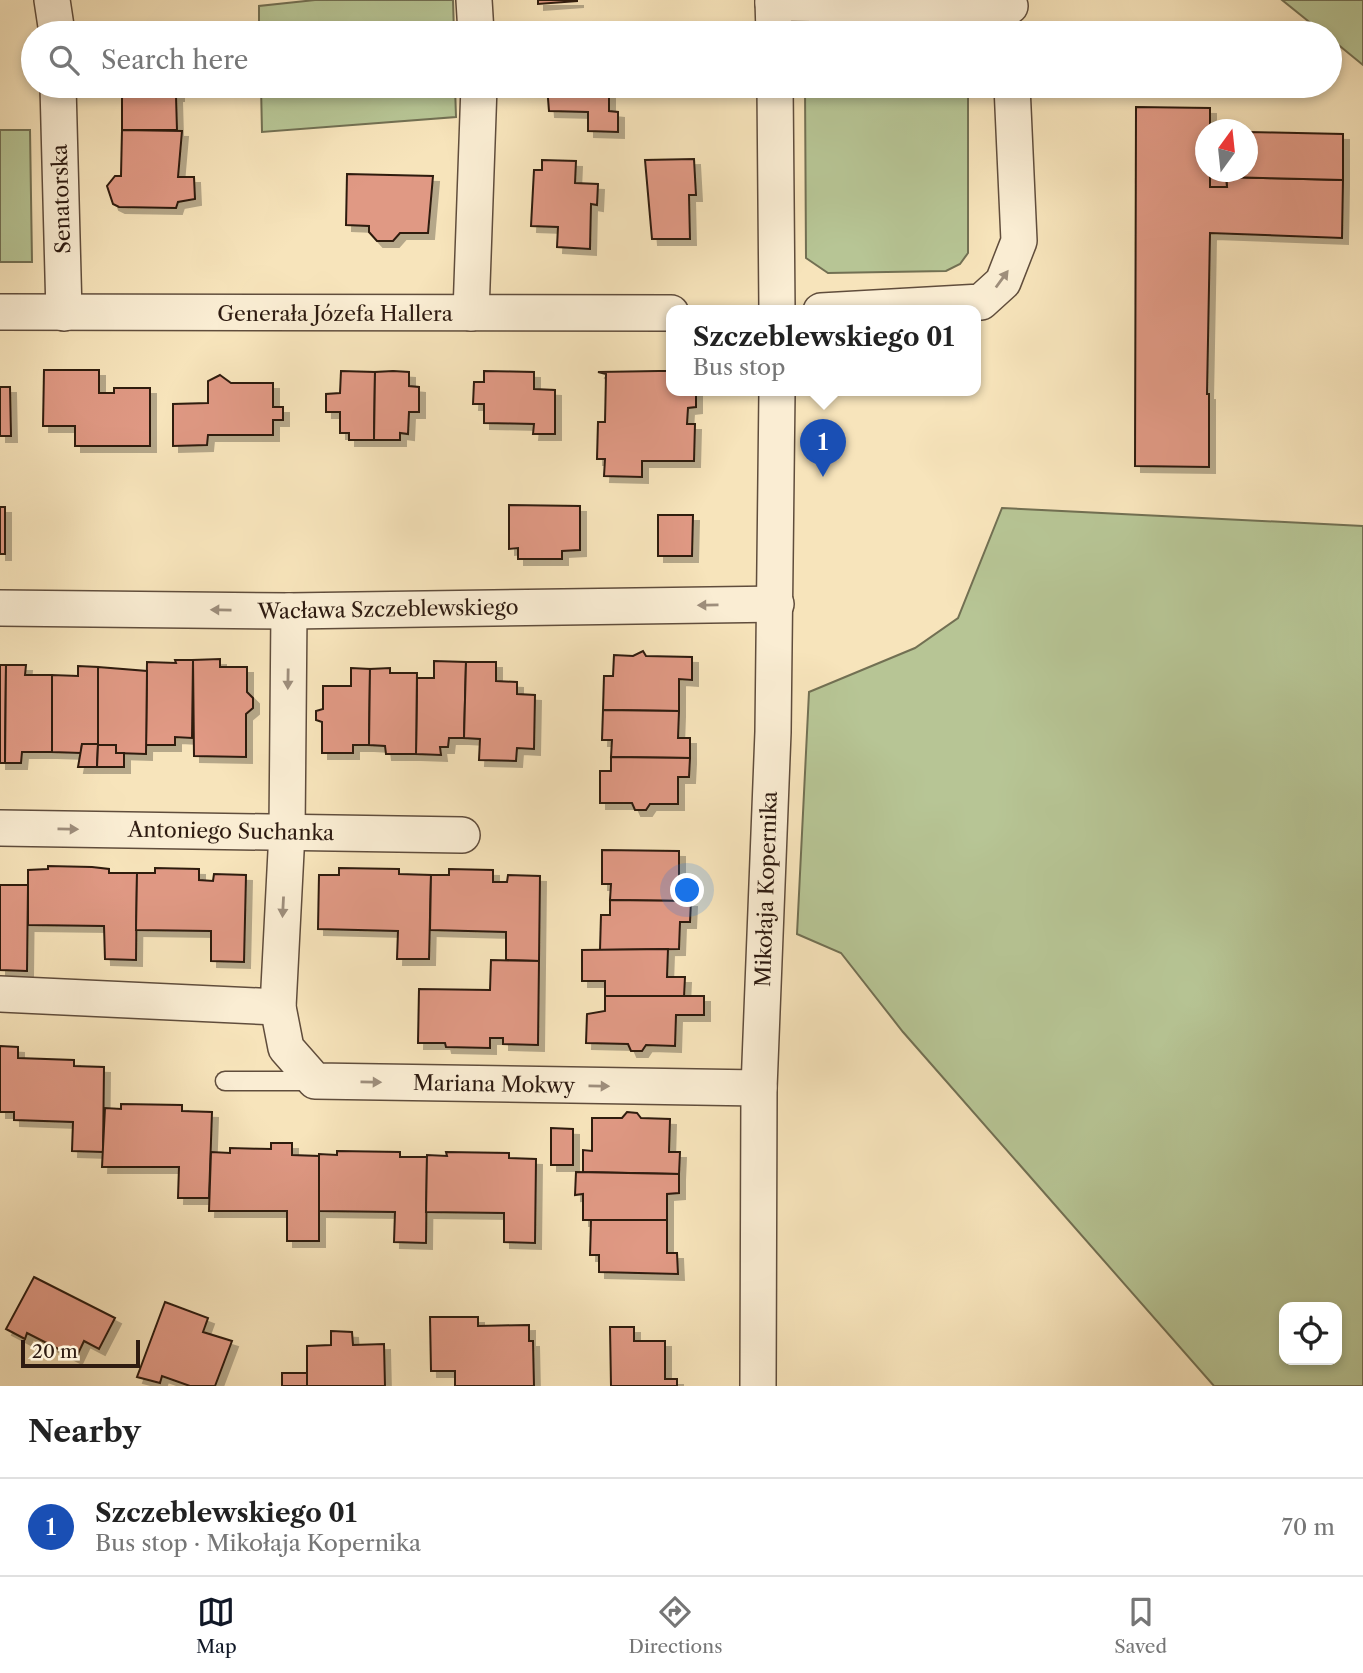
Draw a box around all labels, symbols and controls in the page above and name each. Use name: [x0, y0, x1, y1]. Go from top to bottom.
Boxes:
search box: [21, 21, 1342, 98]
icon: search: [45, 41, 83, 79]
text: Search here: [101, 44, 248, 76]
north arrow: [1195, 119, 1258, 182]
street label: Senatorska: [47, 143, 75, 254]
one-way arrow: [995, 270, 1009, 289]
street label: Generała Józefa Hallera: [217, 301, 454, 326]
popup: [666, 305, 981, 396]
text: Szczeblewskiego 01: [693, 321, 954, 353]
text: Bus stop: [693, 353, 785, 381]
pin: 1: [800, 419, 846, 477]
street label: Wacława Szczeblewskiego: [256, 594, 519, 624]
one-way arrow: [696, 599, 718, 611]
one-way arrow: [210, 604, 232, 616]
one-way arrow: [283, 668, 294, 690]
street label: Mikołaja Kopernika: [750, 790, 782, 987]
street label: Antoniego Suchanka: [127, 817, 335, 845]
one-way arrow: [57, 823, 79, 835]
your location: [670, 873, 704, 907]
one-way arrow: [277, 896, 288, 918]
street label: Mariana Mokwy: [413, 1070, 576, 1098]
one-way arrow: [360, 1077, 382, 1088]
one-way arrow: [588, 1080, 610, 1092]
map controls: [1279, 1302, 1342, 1365]
button: locate: [1279, 1302, 1342, 1365]
scale bar: [21, 1337, 140, 1369]
text: 20 m: [32, 1340, 78, 1363]
text: Nearby: [28, 1413, 141, 1450]
text: Szczeblewskiego 01: [95, 1497, 357, 1529]
text: 1: [46, 1513, 56, 1541]
text: 70 m: [1282, 1513, 1335, 1541]
text: Bus stop · Mikołaja Kopernika: [95, 1529, 421, 1557]
tab: Map: [196, 1593, 237, 1658]
tab: Directions: [629, 1593, 722, 1658]
tab: Saved: [1114, 1593, 1167, 1658]

